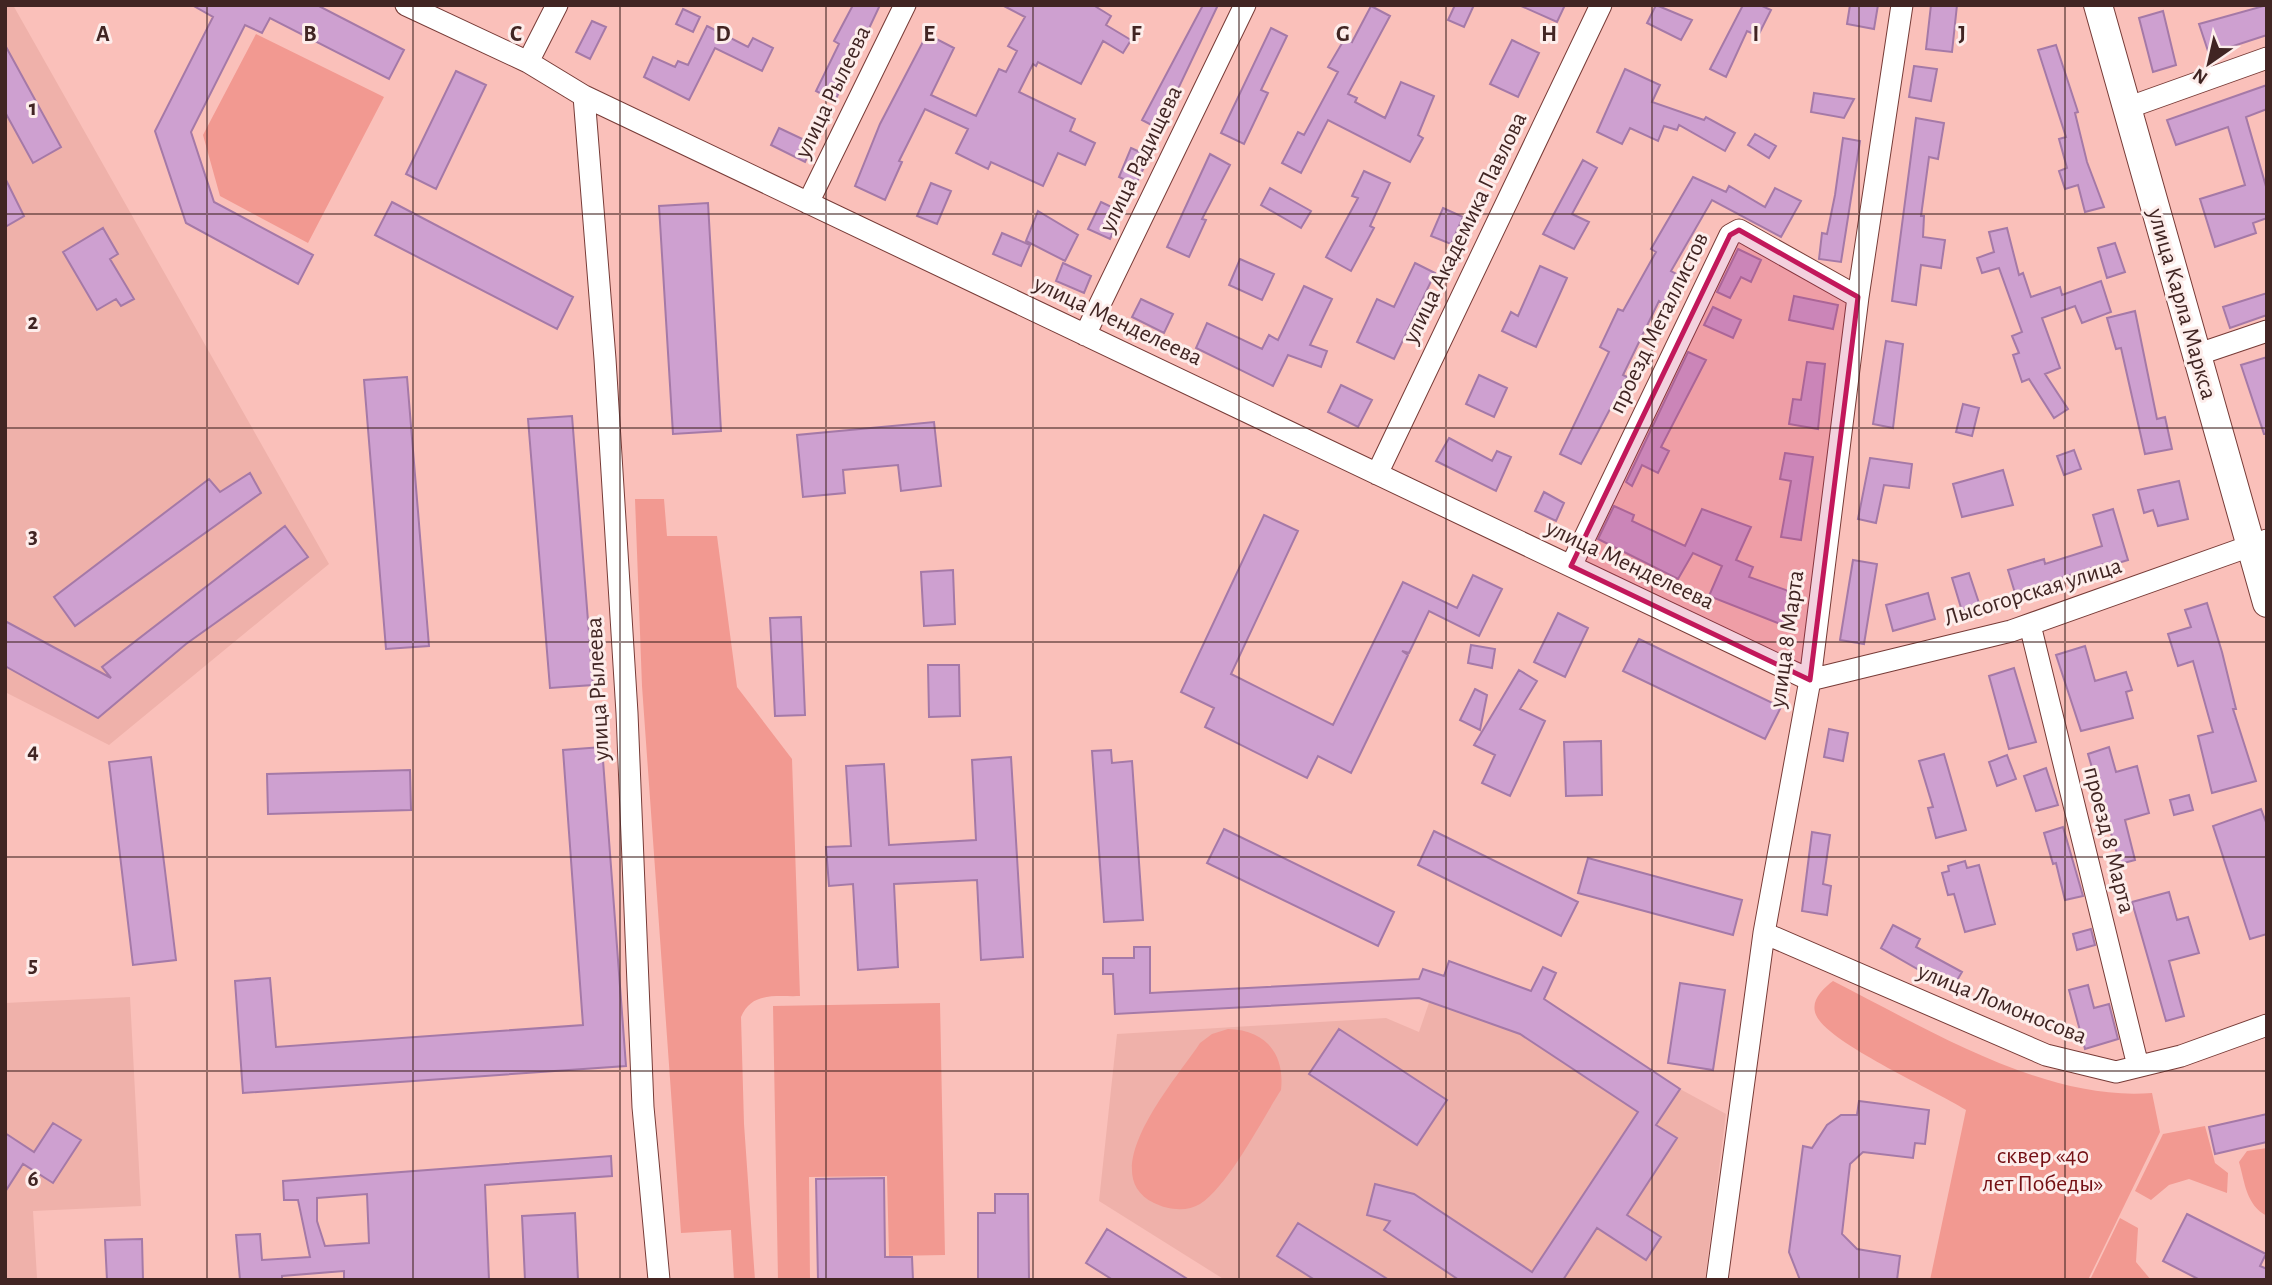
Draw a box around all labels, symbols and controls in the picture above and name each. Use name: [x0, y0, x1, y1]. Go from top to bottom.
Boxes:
street label: улица Рылеева: [790, 22, 875, 163]
text: A: [96, 23, 110, 46]
text: B: [303, 23, 317, 46]
text: C: [510, 23, 522, 46]
text: D: [715, 23, 731, 46]
text: E: [923, 23, 935, 46]
text: F: [1131, 23, 1142, 46]
text: G: [1336, 23, 1350, 46]
text: H: [1541, 23, 1557, 46]
text: I: [1753, 23, 1759, 46]
text: J: [1958, 23, 1966, 46]
north arrow: [2174, 28, 2244, 98]
text: N: [2190, 64, 2211, 87]
street label: улица Радищева: [1095, 82, 1187, 237]
text: 1: [29, 97, 37, 120]
street label: улица Академика Павлова: [1398, 109, 1531, 348]
street label: улица Карла Маркса: [2143, 205, 2221, 402]
street label: проезд Металлистов: [1605, 229, 1713, 417]
street label: улица Менделеева: [1029, 271, 1206, 370]
text: 2: [28, 311, 39, 334]
street label: улица Менделеева: [1541, 515, 1718, 614]
text: 3: [28, 525, 38, 548]
street label: Лысогорская улица: [1941, 554, 2125, 630]
street label: улица 8 Марта: [1765, 569, 1809, 710]
street label: улица Рылеева: [582, 617, 614, 762]
text: 4: [27, 740, 39, 763]
street label: проезд 8 Марта: [2079, 764, 2139, 916]
text: 5: [28, 954, 38, 977]
street label: улица Ломоносова: [1913, 959, 2090, 1049]
park label: cквер «40 лет Победы»: [1982, 1144, 2104, 1196]
text: 6: [27, 1168, 39, 1191]

